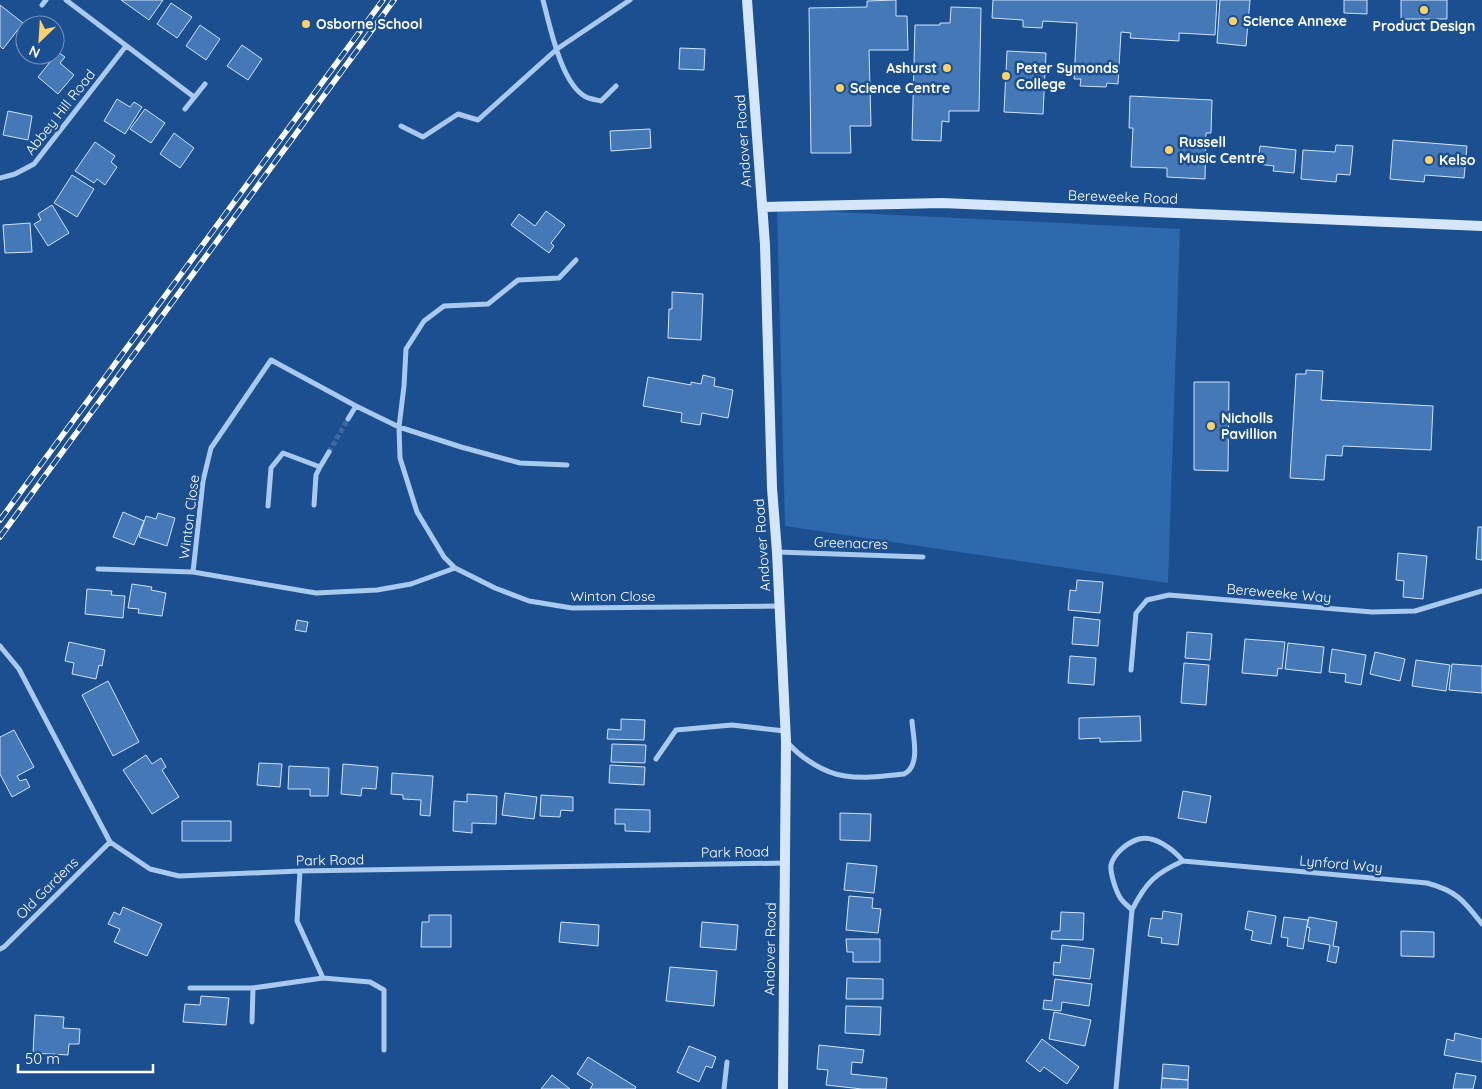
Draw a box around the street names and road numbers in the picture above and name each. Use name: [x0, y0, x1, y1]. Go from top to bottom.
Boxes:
street label: Abbey Hill Road: [21, 66, 99, 158]
street label: Andover Road: [731, 94, 755, 188]
street label: Bereweeke Road: [1068, 186, 1178, 208]
street label: Winton Close: [175, 474, 203, 560]
street label: Andover Road: [750, 498, 774, 592]
street label: Greenacres: [814, 533, 888, 553]
street label: Bereweeke Way: [1226, 579, 1332, 607]
street label: Winton Close: [571, 587, 655, 605]
street label: Park Road: [701, 842, 769, 862]
street label: Park Road: [296, 850, 364, 870]
street label: Lynford Way: [1299, 851, 1383, 877]
street label: Old Gardens: [12, 853, 82, 923]
street label: Andover Road: [760, 902, 780, 996]

